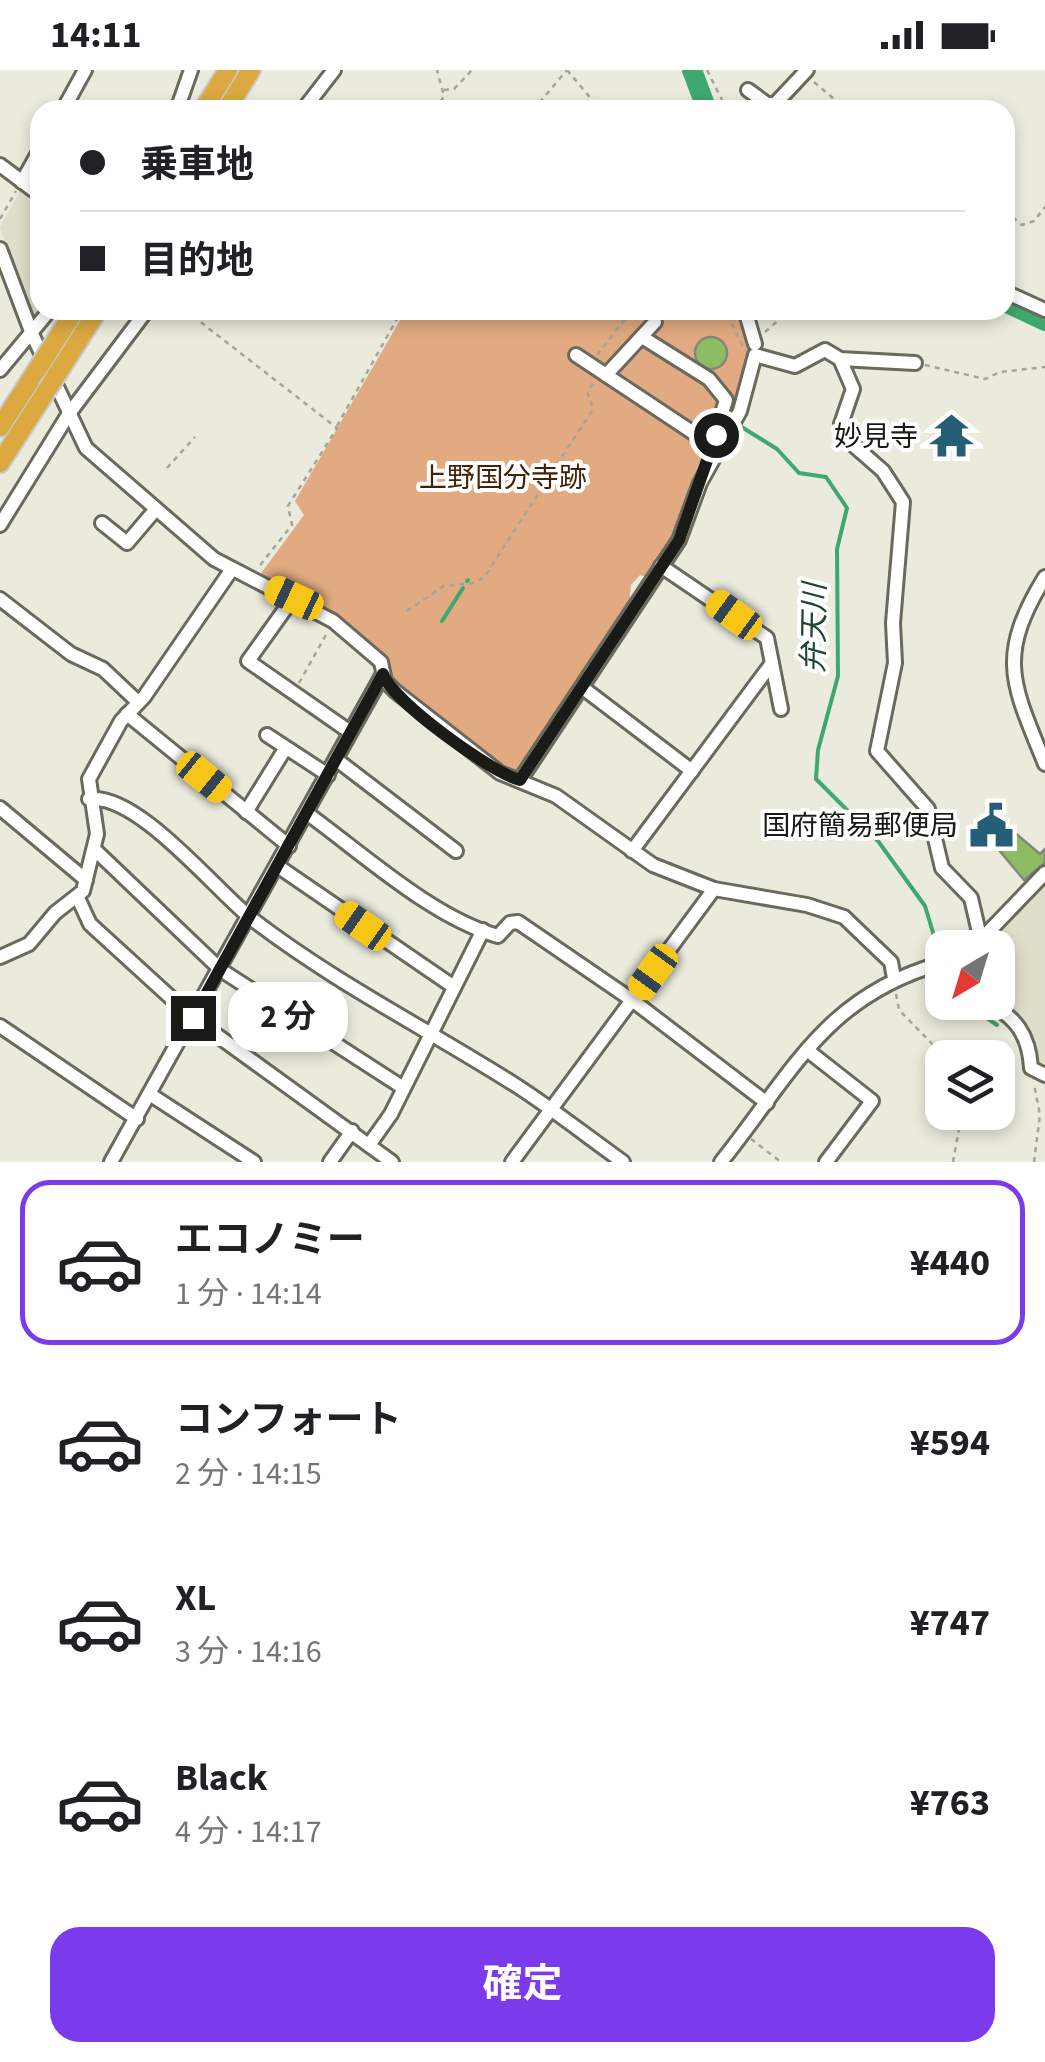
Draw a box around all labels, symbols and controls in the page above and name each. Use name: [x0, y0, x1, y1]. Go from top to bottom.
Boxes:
text: 14:11: [50, 8, 142, 62]
text: 乗車地: [140, 138, 254, 192]
text: 目的地: [140, 234, 254, 288]
temple icon: 妙見寺: [927, 412, 975, 460]
route start: [694, 413, 739, 458]
place label: 妙見寺: [834, 417, 918, 457]
park label: 上野国分寺跡: [419, 458, 587, 498]
car: [260, 572, 328, 624]
water label: 弁天川: [792, 580, 837, 673]
car: [701, 585, 767, 645]
car: [171, 746, 237, 808]
public building icon: 国府簡易郵便局: [967, 801, 1015, 849]
place label: 国府簡易郵便局: [762, 806, 958, 846]
car: [330, 897, 396, 955]
north arrow: [925, 930, 1015, 1020]
map controls: [925, 930, 1015, 1130]
car: [623, 939, 683, 1005]
callout: 2 分: [228, 983, 348, 1053]
text: 2 分: [260, 994, 316, 1040]
route end: [171, 996, 216, 1041]
button: layers: [925, 1040, 1015, 1130]
text: エコノミー: [175, 1213, 365, 1267]
icon: car: [55, 1218, 145, 1308]
text: ¥440: [910, 1236, 990, 1290]
text: 1 分 · 14:14: [175, 1271, 322, 1317]
text: コンフォート: [175, 1393, 402, 1447]
icon: car: [55, 1398, 145, 1488]
text: ¥594: [910, 1416, 990, 1470]
text: 2 分 · 14:15: [175, 1451, 322, 1497]
text: XL: [175, 1571, 216, 1625]
icon: car: [55, 1578, 145, 1668]
text: ¥747: [910, 1596, 990, 1650]
text: 3 分 · 14:16: [175, 1629, 322, 1675]
text: Black: [175, 1751, 268, 1805]
icon: car: [55, 1758, 145, 1848]
text: ¥763: [910, 1776, 990, 1830]
text: 4 分 · 14:17: [175, 1809, 322, 1855]
button: 確定: [50, 1927, 995, 2042]

